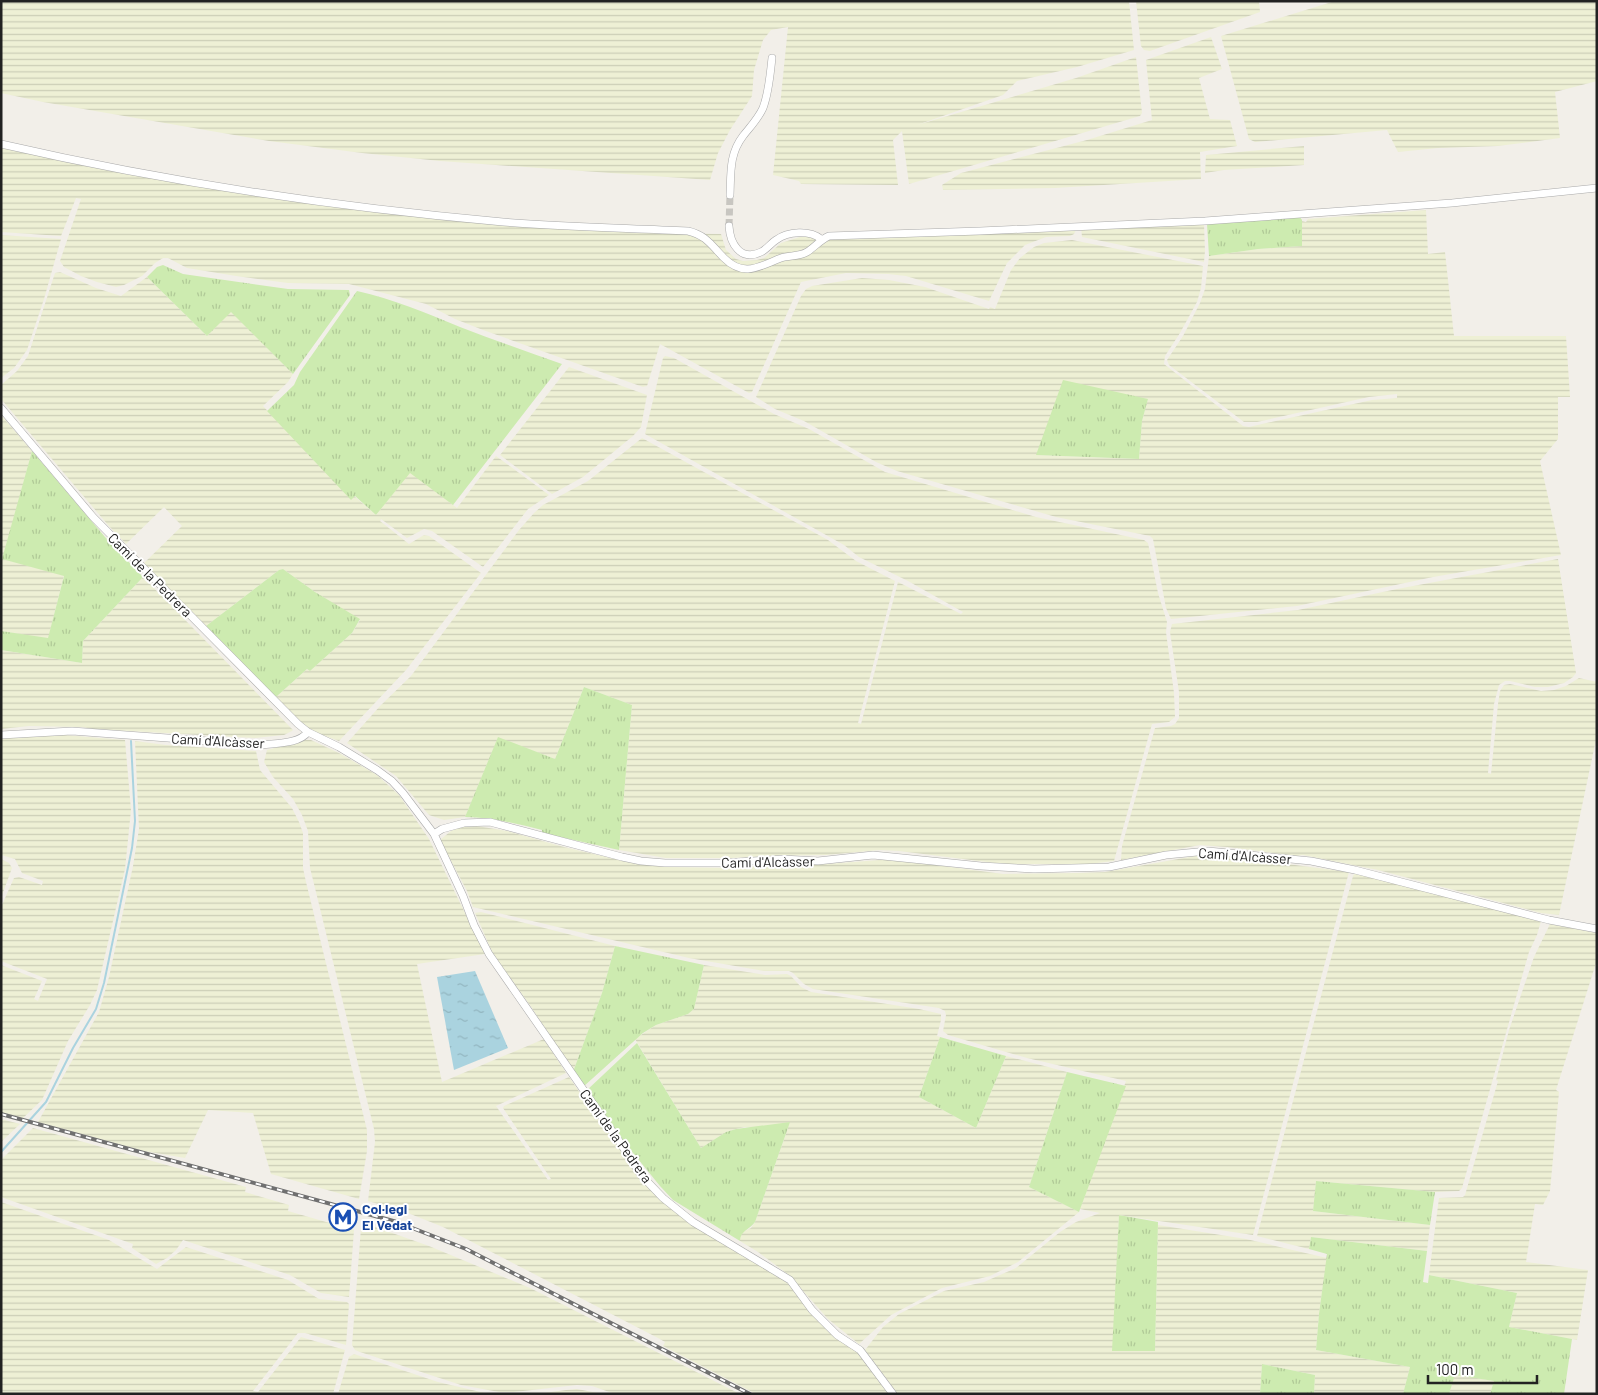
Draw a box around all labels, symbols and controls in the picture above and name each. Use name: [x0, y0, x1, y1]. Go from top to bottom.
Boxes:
street label: Camí de la Pedrera: [105, 529, 196, 620]
street label: Camí d'Alcàsser: [171, 730, 265, 751]
street label: Camí d'Alcàsser: [1198, 844, 1292, 867]
street label: Camí d'Alcàsser: [721, 852, 815, 871]
street label: Camí de la Pedrera: [577, 1085, 656, 1186]
place label: Col·legi El Vedat: [362, 1200, 412, 1233]
metro station icon: Col·legi El Vedat: [328, 1202, 358, 1232]
scale bar: [1428, 1352, 1537, 1384]
text: 100 m: [1436, 1360, 1474, 1378]

